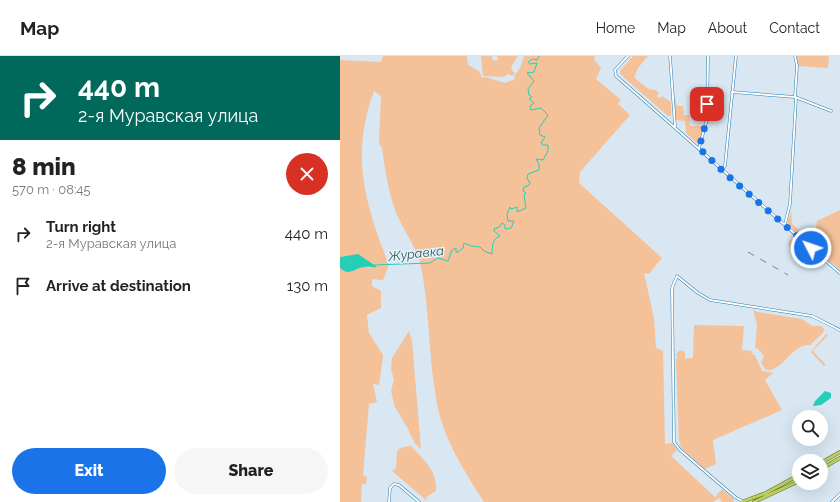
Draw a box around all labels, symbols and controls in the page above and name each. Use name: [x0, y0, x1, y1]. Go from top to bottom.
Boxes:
text: Map: [20, 17, 59, 39]
text: Home: [596, 20, 635, 36]
text: Map: [657, 20, 686, 36]
text: About: [708, 20, 747, 36]
text: Contact: [769, 20, 820, 36]
text: 440 m: [78, 71, 160, 104]
icon: right: [12, 72, 64, 124]
pin: [690, 87, 724, 121]
icon: arrive: [696, 93, 718, 115]
text: 2-я Муравская улица: [78, 105, 258, 126]
text: 8 min: [12, 152, 76, 181]
button: close: [286, 153, 328, 195]
text: 570 m · 08:45: [12, 182, 91, 197]
text: Turn right: [46, 218, 116, 236]
icon: right: [12, 223, 34, 245]
text: 440 m: [285, 225, 328, 243]
position arrow: [790, 227, 832, 269]
text: 2-я Муравская улица: [46, 236, 176, 251]
water label: Журавка: [387, 243, 445, 264]
icon: arrive: [12, 275, 34, 297]
text: Arrive at destination: [46, 277, 191, 295]
text: 130 m: [287, 277, 328, 295]
map controls: [792, 410, 828, 490]
button: search: [792, 410, 828, 446]
button: Exit: [12, 448, 166, 494]
button: Share: [174, 448, 328, 494]
button: layers: [792, 454, 828, 490]

